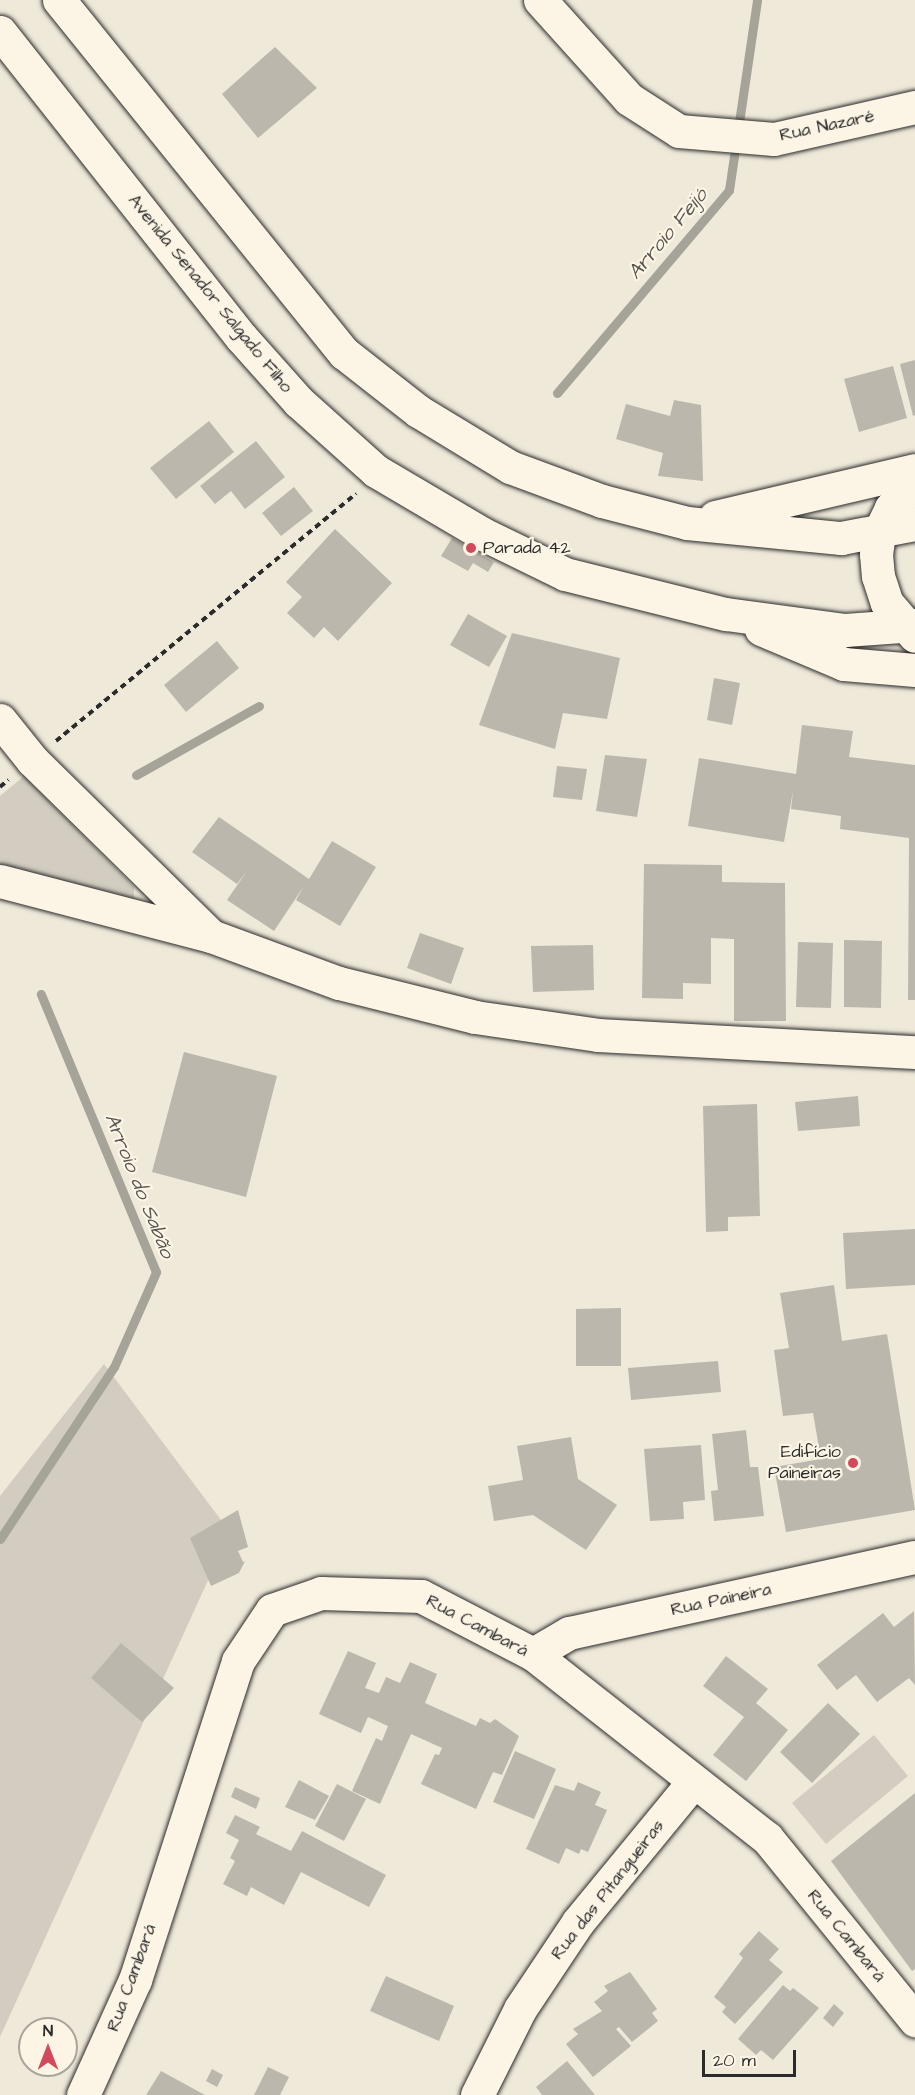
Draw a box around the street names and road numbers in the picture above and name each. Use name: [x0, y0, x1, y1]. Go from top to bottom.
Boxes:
street label: Rua Nazaré: [778, 105, 876, 147]
street label: Avenida Senador Salgado Filho: [123, 190, 297, 398]
street label: Rua Paineira: [669, 1579, 773, 1621]
street label: Rua Cambará: [422, 1590, 532, 1662]
street label: Rua das Pitangueiras: [547, 1816, 669, 1964]
street label: Rua Cambará: [802, 1885, 890, 1987]
street label: Rua Cambará: [103, 1921, 161, 2035]

